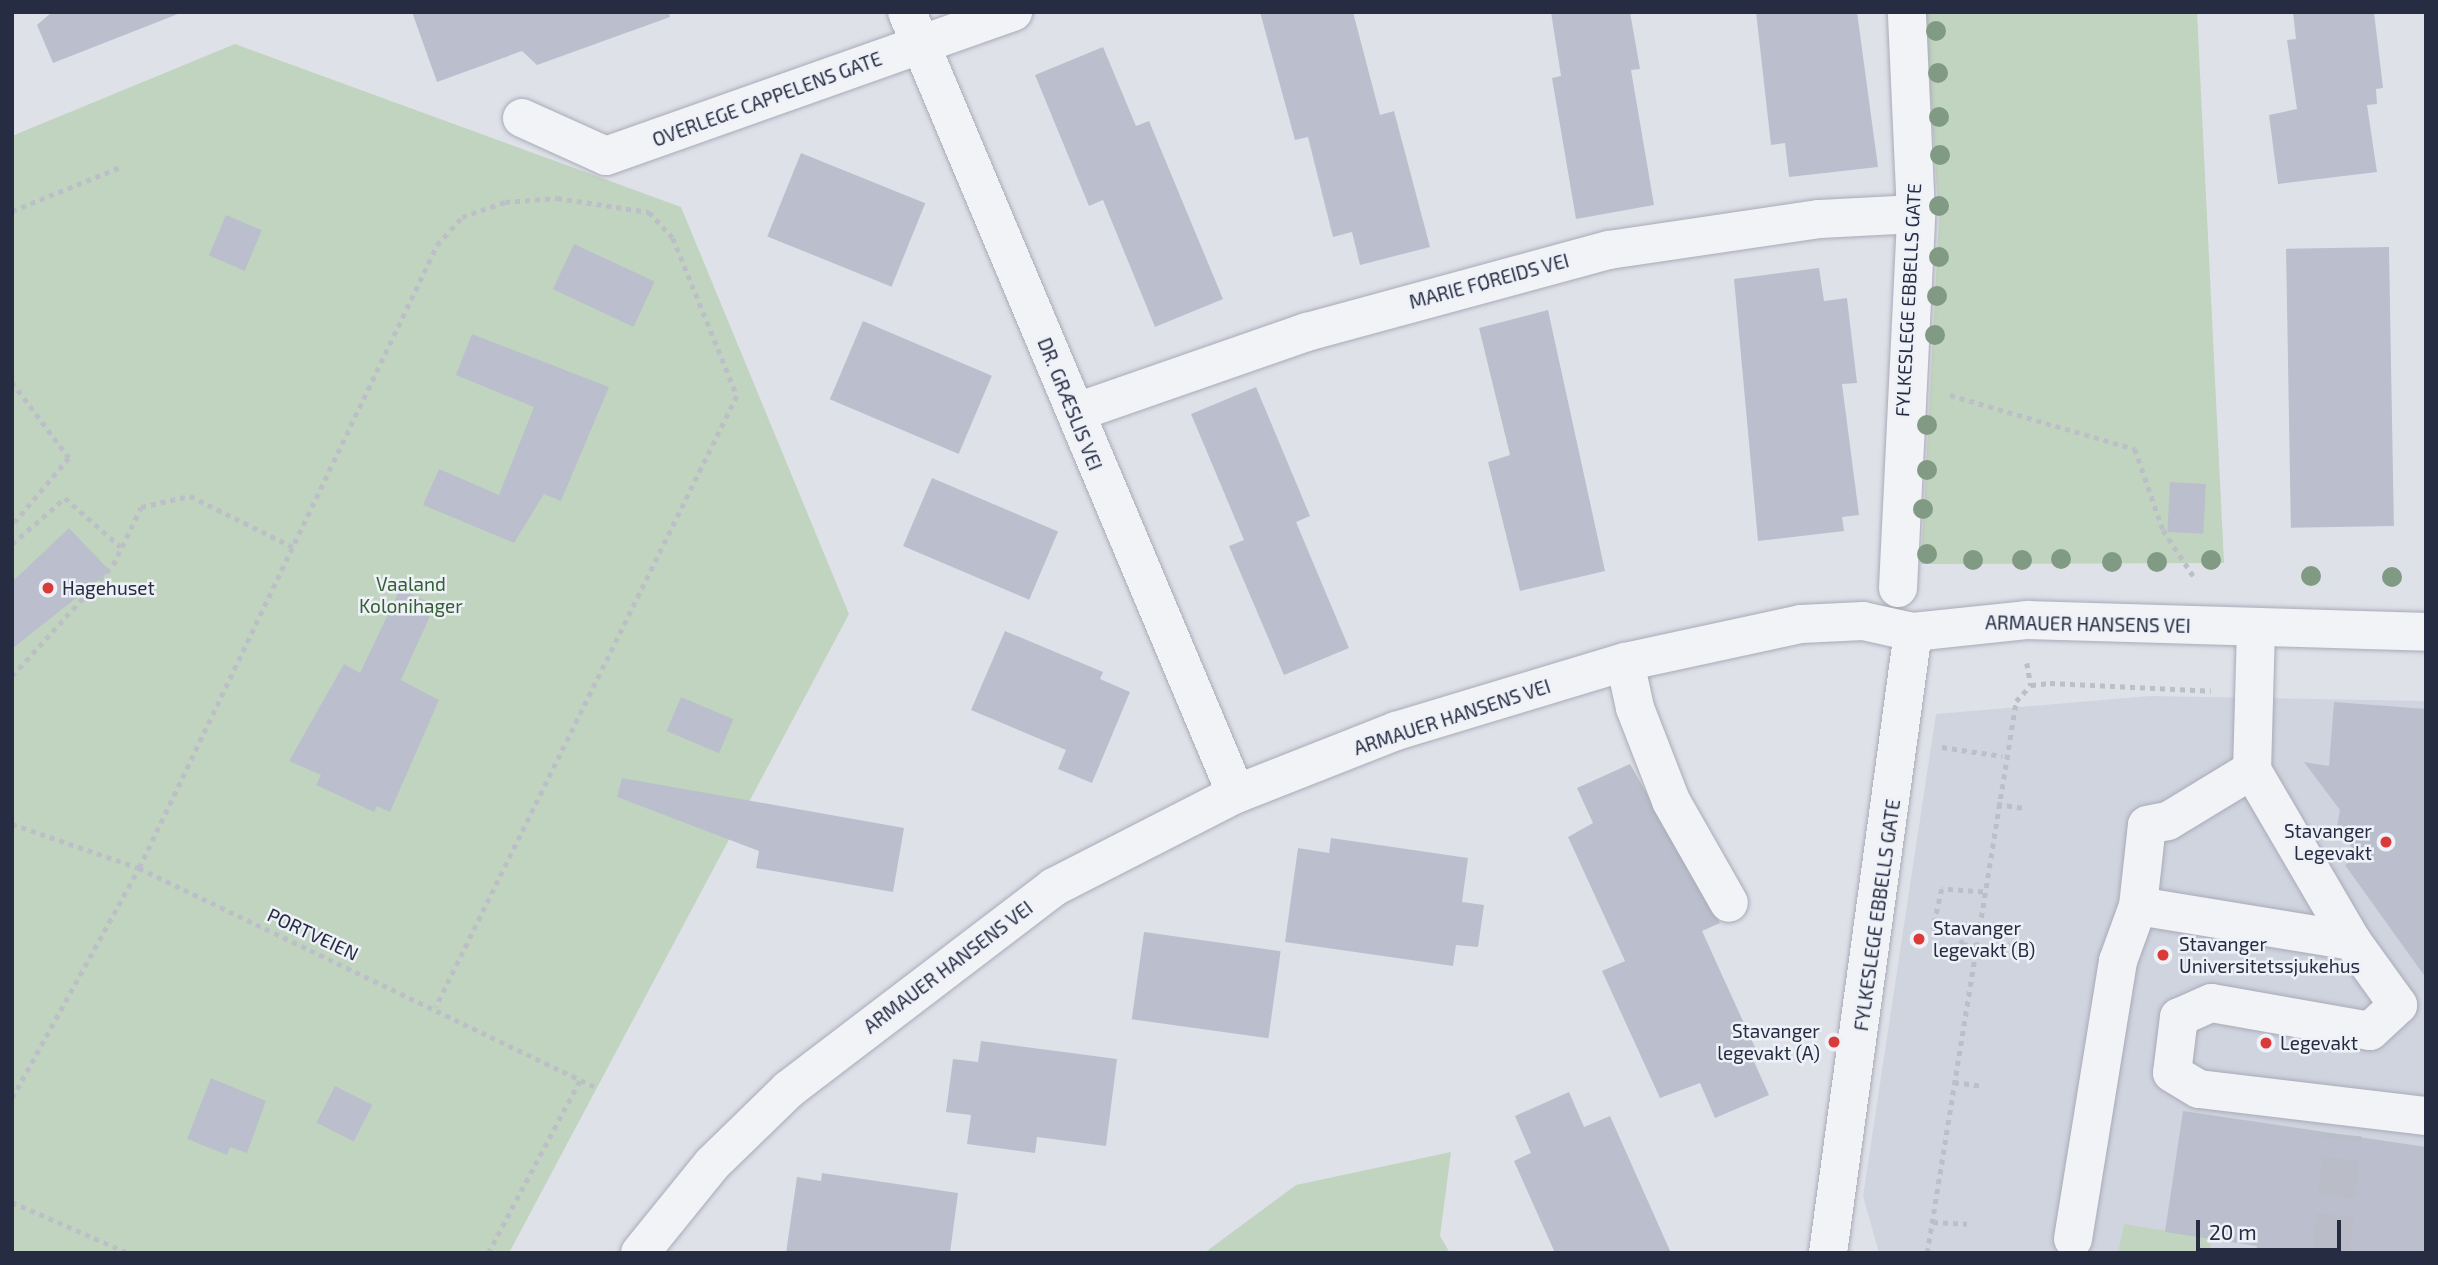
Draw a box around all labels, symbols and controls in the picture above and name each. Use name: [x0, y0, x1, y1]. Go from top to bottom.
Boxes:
street label: OVERLEGE CAPPELENS GATE: [649, 47, 885, 151]
street label: FYLKESLEGE EBBELLS GATE: [1890, 183, 1926, 417]
street label: MARIE FØREIDS VEI: [1406, 249, 1572, 313]
street label: DR. GRÆSLIS VEI: [1033, 334, 1107, 474]
park label: Vaaland Kolonihager: [359, 573, 463, 617]
place label: Hagehuset: [62, 577, 155, 599]
marker: Hagehuset: [40, 580, 56, 596]
street label: ARMAUER HANSENS VEI: [1985, 611, 2191, 637]
street label: ARMAUER HANSENS VEI: [1351, 674, 1553, 760]
street label: FYLKESLEGE EBBELLS GATE: [1849, 798, 1905, 1032]
place label: Stavanger Legevakt: [2284, 820, 2372, 864]
marker: Stavanger Legevakt: [2378, 834, 2394, 850]
street label: ARMAUER HANSENS VEI: [859, 896, 1037, 1038]
street label: PORTVEIEN: [264, 903, 362, 965]
place label: Stavanger legevakt (B): [1933, 917, 2035, 961]
marker: Stavanger legevakt (B): [1911, 931, 1927, 947]
place label: Stavanger Universitetssjukehus: [2179, 933, 2360, 977]
marker: Stavanger Universitetssjukehus: [2153, 945, 2173, 965]
place label: Stavanger legevakt (A): [1717, 1020, 1820, 1064]
place label: Legevakt: [2280, 1032, 2358, 1054]
marker: Stavanger legevakt (A): [1826, 1034, 1842, 1050]
marker: Legevakt: [2258, 1035, 2274, 1051]
scale bar: [2200, 1206, 2345, 1250]
text: 20 m: [2209, 1219, 2257, 1244]

